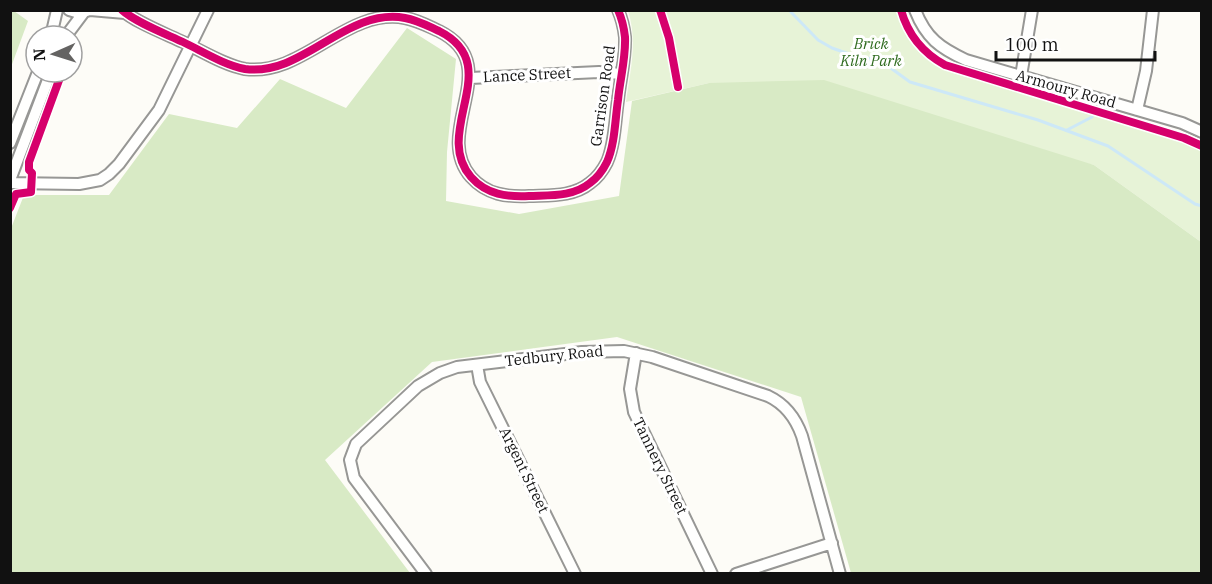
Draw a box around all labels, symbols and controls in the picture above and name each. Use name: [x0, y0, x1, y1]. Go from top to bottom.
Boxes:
north arrow: [24, 24, 84, 84]
scale bar: [996, 24, 1155, 62]
text: 100 m: [1005, 33, 1059, 56]
park label: Brick Kiln Park: [839, 34, 902, 70]
street label: Garrison Road: [586, 44, 619, 148]
text: N: [29, 48, 49, 62]
street label: Lance Street: [483, 63, 571, 86]
street label: Armoury Road: [1014, 65, 1118, 112]
street label: Tedbury Road: [504, 341, 604, 370]
street label: Tannery Street: [629, 414, 692, 517]
street label: Argent Street: [495, 424, 553, 516]

